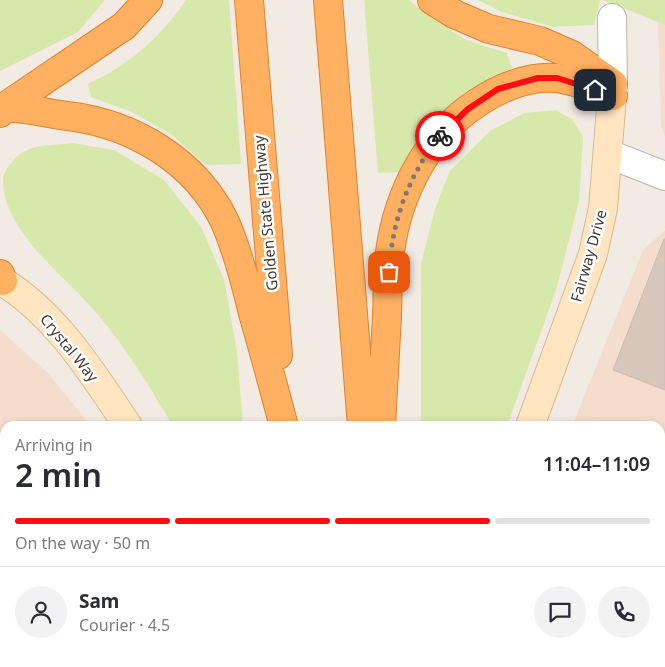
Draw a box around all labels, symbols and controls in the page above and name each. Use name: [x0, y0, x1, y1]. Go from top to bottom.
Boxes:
pin: [574, 69, 616, 111]
icon: home: [581, 76, 609, 104]
courier: [415, 111, 465, 161]
icon: bike: [426, 122, 454, 150]
street label: Golden State Highway: [248, 134, 282, 292]
street label: Fairway Drive: [565, 207, 611, 304]
pin: [368, 251, 410, 293]
icon: bag: [375, 258, 403, 286]
street label: Crystal Way: [36, 309, 104, 386]
text: Arriving in: [15, 434, 93, 456]
text: 11:04–11:09: [543, 451, 650, 477]
text: 2 min: [15, 453, 102, 496]
text: On the way · 50 m: [15, 532, 150, 554]
button: person: [15, 586, 67, 638]
button: chat: [534, 586, 586, 638]
button: phone: [598, 586, 650, 638]
text: Sam: [79, 588, 119, 614]
text: Courier · 4.5: [79, 614, 170, 636]

